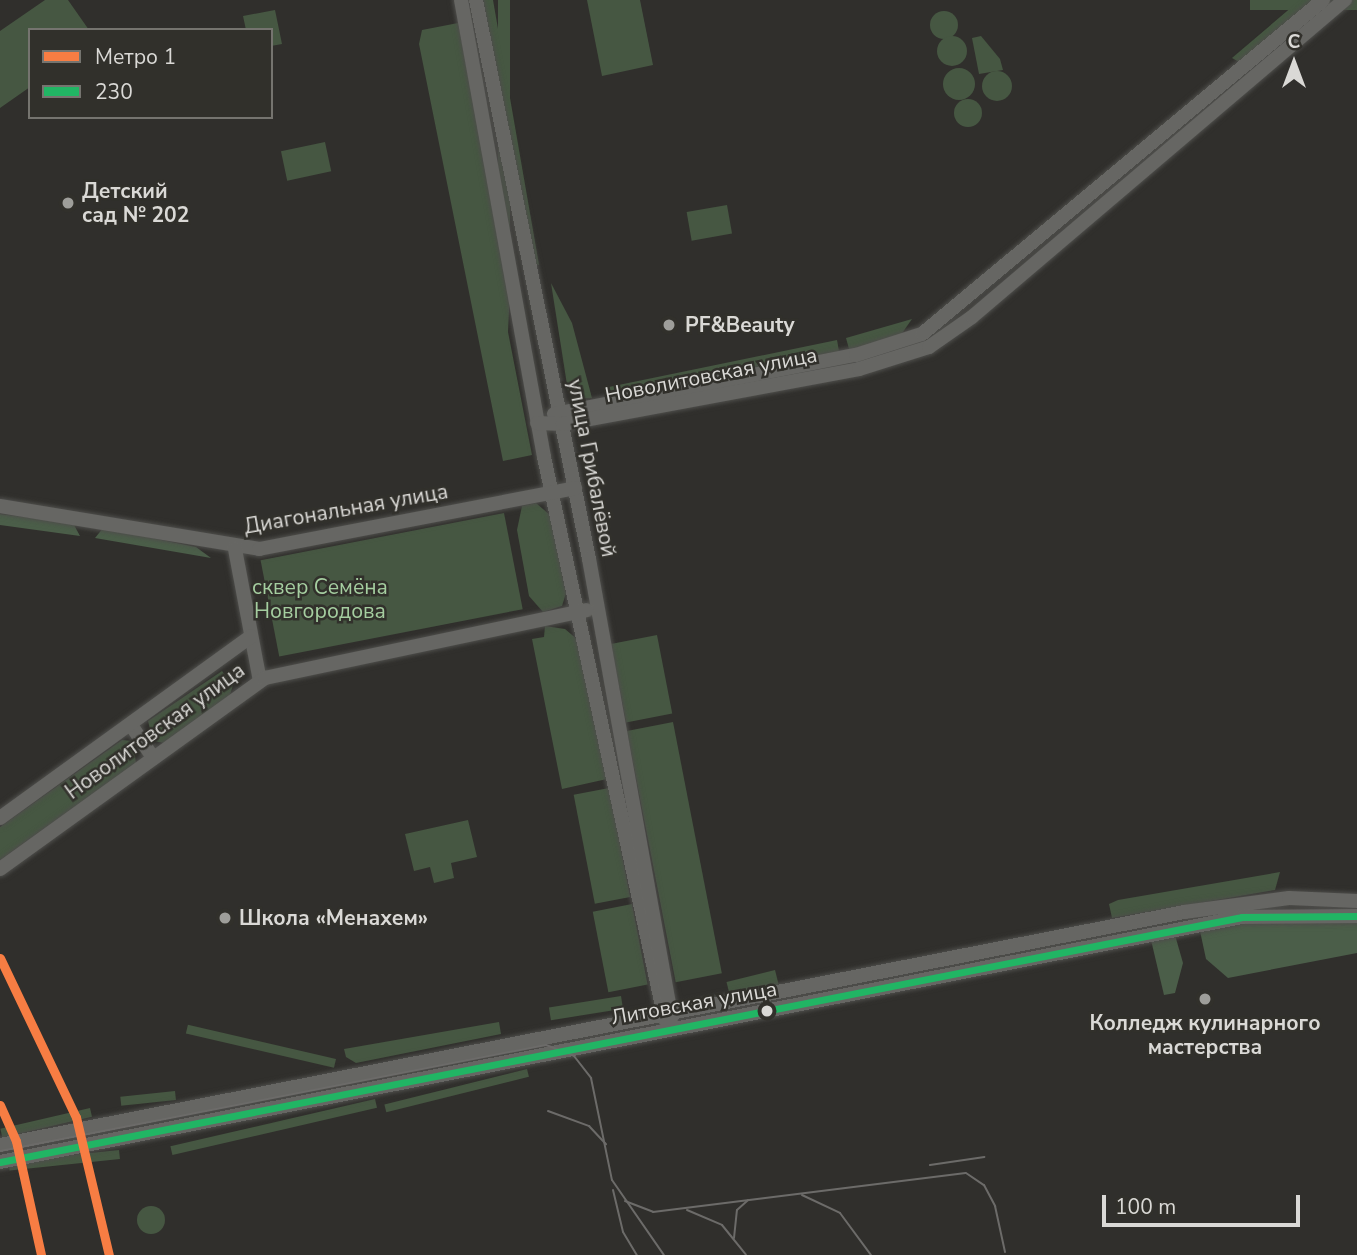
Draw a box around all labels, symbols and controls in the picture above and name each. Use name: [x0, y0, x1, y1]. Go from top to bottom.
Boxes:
legend: [28, 28, 273, 119]
north arrow: [1259, 28, 1329, 98]
text: С: [1288, 29, 1300, 55]
text: Метро 1: [95, 43, 176, 71]
text: 230: [95, 78, 133, 106]
place label: Детский сад № 202: [82, 178, 189, 228]
marker: Детский сад № 202: [60, 195, 76, 211]
place label: PF&Beauty: [685, 312, 794, 338]
marker: PF&Beauty: [659, 315, 679, 335]
street label: Новолитовская улица: [603, 342, 819, 408]
street label: улица Грибалёвой: [562, 377, 622, 559]
street label: Диагональная улица: [242, 479, 450, 539]
park label: сквер Семёна Новгородова: [252, 574, 388, 624]
street label: Новолитовская улица: [60, 657, 250, 805]
place label: Школа «Менахем»: [239, 905, 428, 931]
marker: Школа «Менахем»: [217, 910, 233, 926]
street label: Литовская улица: [609, 976, 779, 1030]
marker: Колледж кулинарного мастерства: [1197, 991, 1213, 1007]
unlabelled marker: [760, 1004, 774, 1018]
place label: Колледж кулинарного мастерства: [1089, 1010, 1321, 1060]
scale bar: [1105, 1182, 1303, 1226]
text: 100 m: [1115, 1193, 1176, 1221]

